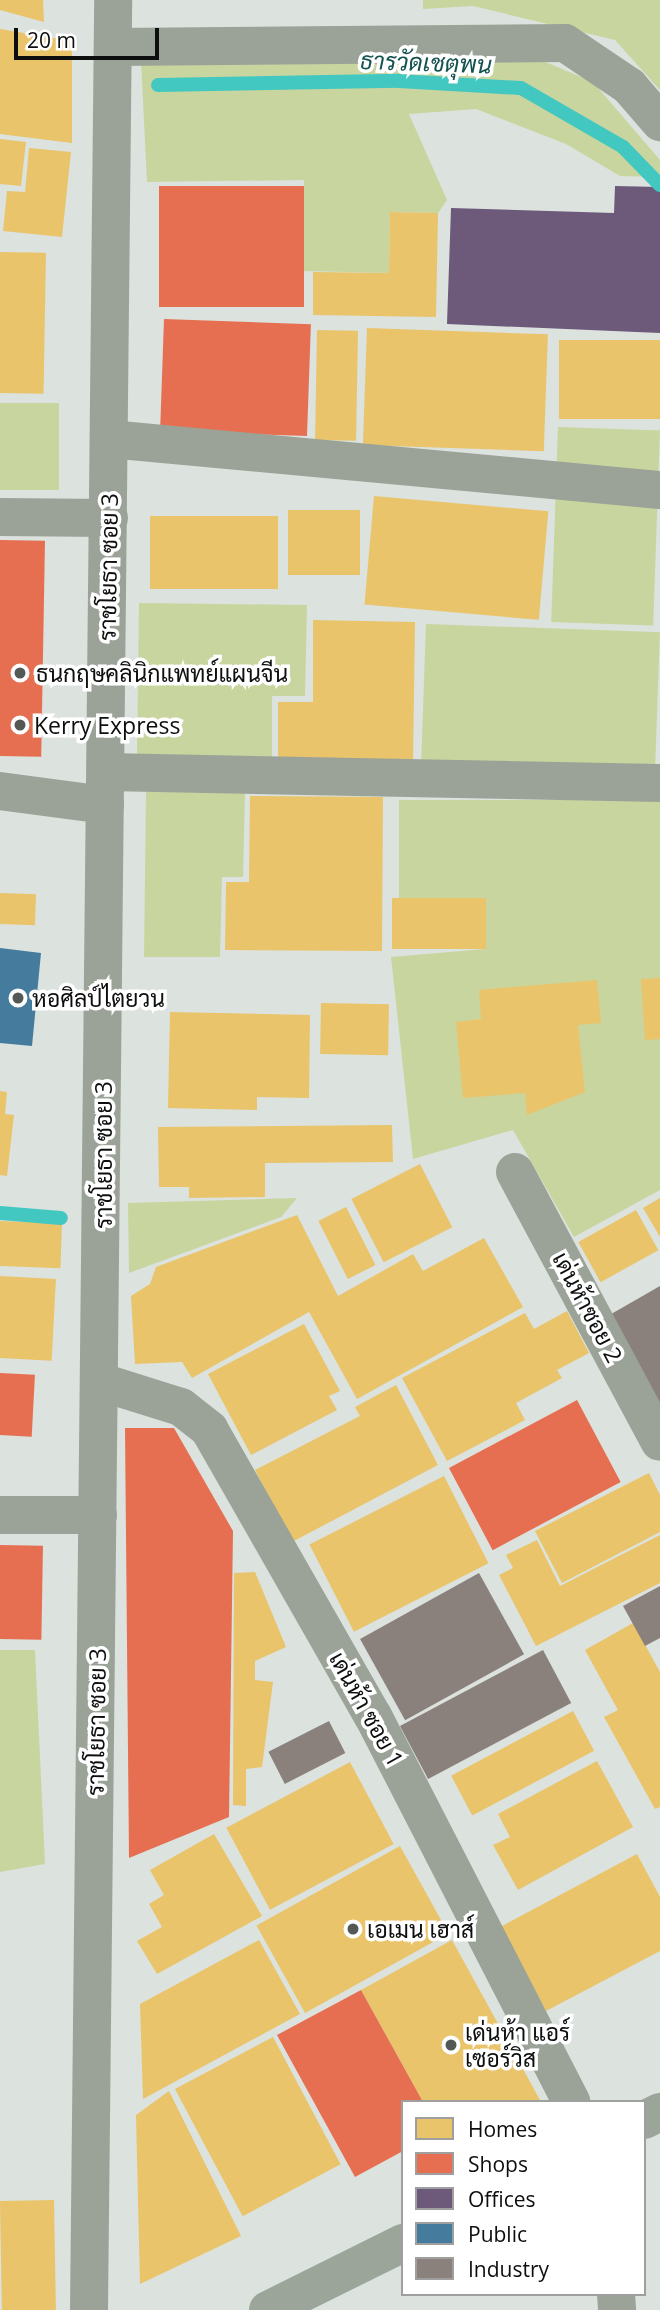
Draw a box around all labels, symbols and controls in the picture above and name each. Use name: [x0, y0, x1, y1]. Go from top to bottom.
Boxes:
scale bar: [18, 14, 163, 58]
text: 20 m: [27, 26, 76, 54]
water label: ธารวัดเชตุพน: [360, 45, 492, 79]
street label: ราชโยธา ซอย 3: [93, 493, 123, 641]
place label: ธนกฤษคลินิกแพทย์แผนจีน: [36, 659, 288, 687]
marker: ธนกฤษคลินิกแพทย์แผนจีน: [10, 663, 30, 683]
place label: Kerry Express: [34, 711, 180, 739]
marker: Kerry Express: [12, 717, 28, 733]
place label: หอศิลป์ไตยวน: [32, 984, 165, 1012]
marker: หอศิลป์ไตยวน: [10, 990, 26, 1006]
street label: ราชโยธา ซอย 3: [89, 1081, 117, 1229]
street label: เด่นห้าซอย 2: [547, 1247, 629, 1367]
street label: เด่นห้า ซอย 1: [324, 1647, 410, 1771]
street label: ราชโยธา ซอย 3: [81, 1648, 111, 1796]
place label: เอเมน เฮาส์: [367, 1915, 474, 1943]
marker: เอเมน เฮาส์: [345, 1921, 361, 1937]
place label: เด่นห้า แอร์ เซอร์วิส: [465, 2018, 570, 2072]
marker: เด่นห้า แอร์ เซอร์วิส: [443, 2037, 459, 2053]
legend: [401, 2100, 646, 2296]
text: Homes: [468, 2115, 537, 2143]
text: Shops: [468, 2150, 528, 2178]
text: Offices: [468, 2185, 536, 2213]
text: Public: [468, 2220, 527, 2248]
text: Industry: [468, 2255, 549, 2283]

